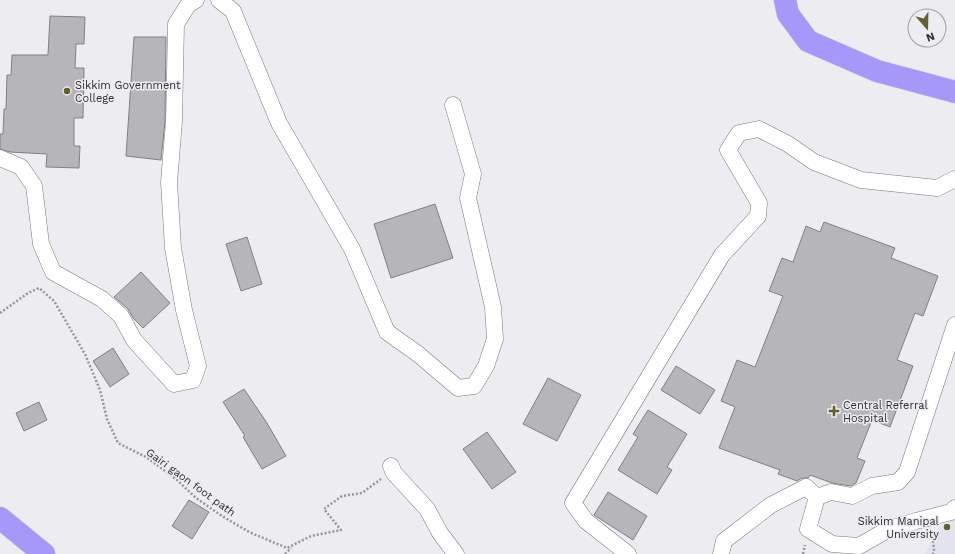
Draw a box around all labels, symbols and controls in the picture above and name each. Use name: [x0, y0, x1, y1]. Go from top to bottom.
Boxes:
north arrow: [907, 8, 947, 48]
text: N: [924, 29, 936, 44]
place label: Sikkim Government College: [75, 79, 181, 105]
marker: Sikkim Government College: [62, 86, 72, 96]
place label: Central Referral Hospital: [843, 399, 929, 425]
marker: Central Referral Hospital: [828, 405, 840, 417]
street label: Gairi gaon foot path: [143, 446, 238, 519]
place label: Sikkim Manipal University: [858, 515, 940, 541]
marker: Sikkim Manipal University: [942, 522, 952, 532]

